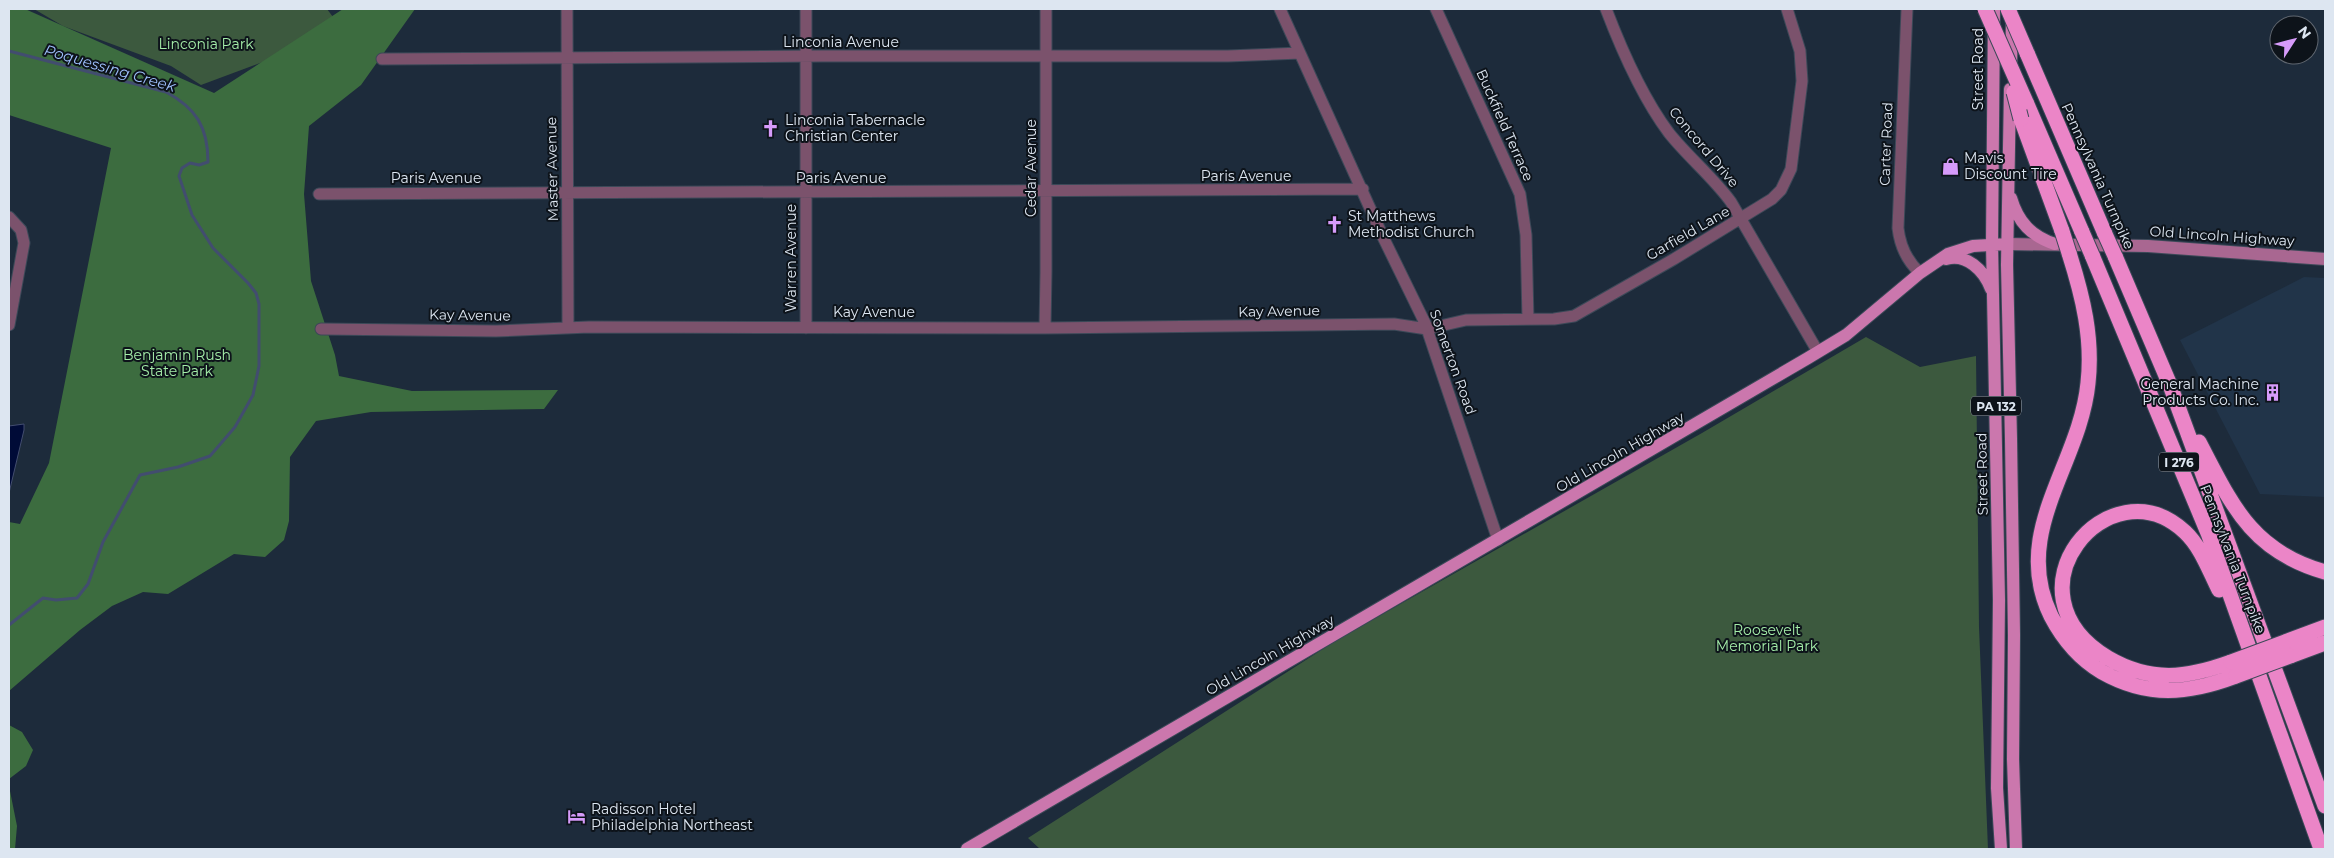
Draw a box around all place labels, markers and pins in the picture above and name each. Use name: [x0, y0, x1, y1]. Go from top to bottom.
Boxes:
place label: Linconia Tabernacle Christian Center: [785, 111, 925, 145]
church icon: Linconia Tabernacle Christian Center: [761, 118, 781, 138]
place label: Mavis Discount Tire: [1964, 149, 2057, 183]
shop icon: Mavis Discount Tire: [1940, 156, 1960, 176]
place label: St Matthews Methodist Church: [1348, 207, 1475, 241]
church icon: St Matthews Methodist Church: [1324, 214, 1344, 234]
place label: General Machine Products Co. Inc.: [2141, 375, 2259, 409]
building icon: General Machine Products Co. Inc.: [2263, 382, 2283, 402]
place label: Radisson Hotel Philadelphia Northeast: [591, 800, 753, 834]
hotel icon: Radisson Hotel Philadelphia Northeast: [567, 807, 587, 827]

